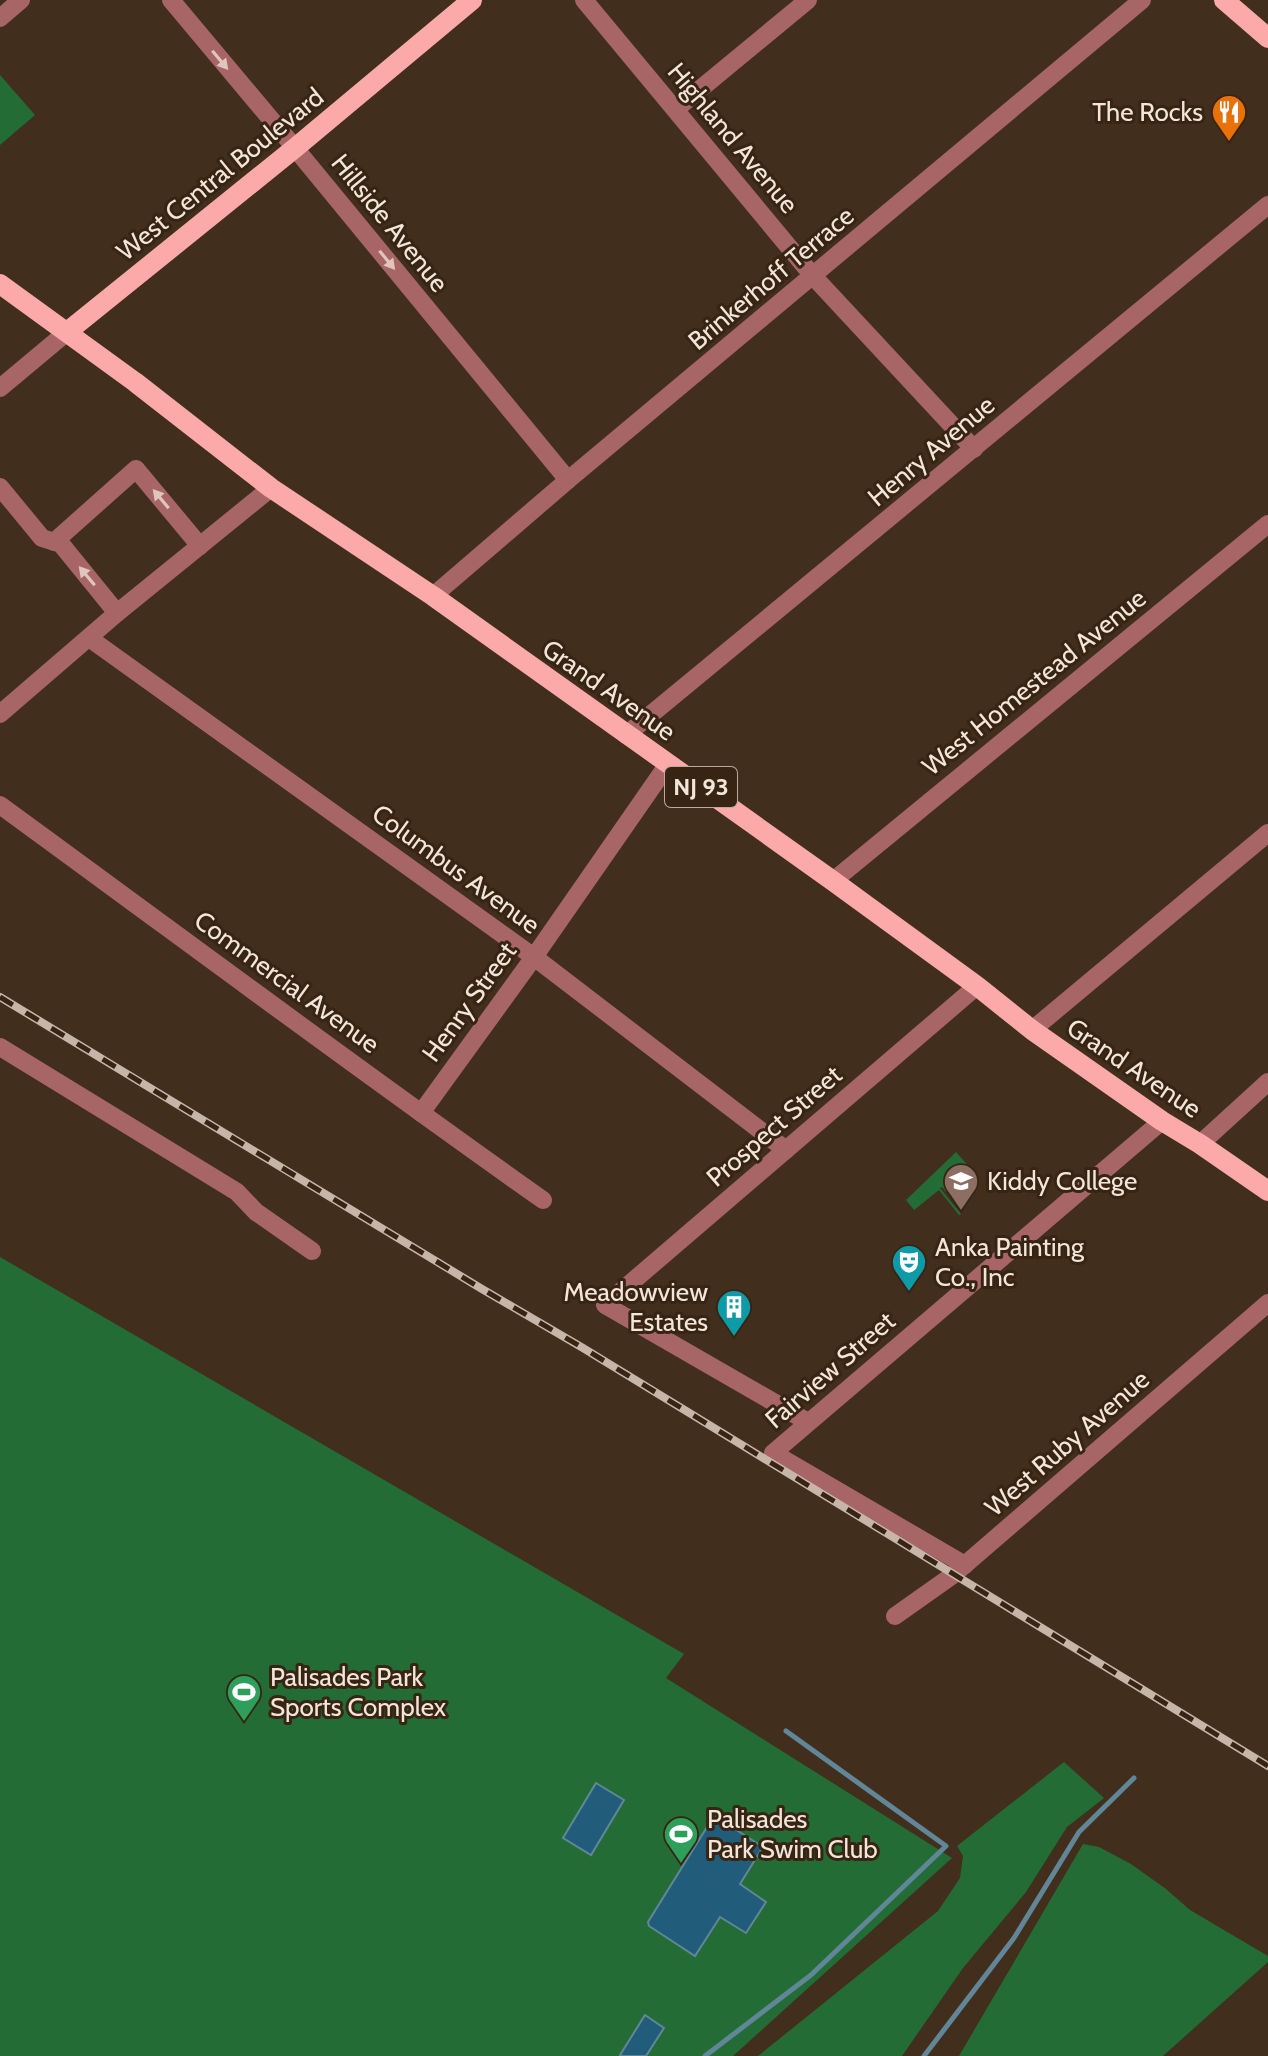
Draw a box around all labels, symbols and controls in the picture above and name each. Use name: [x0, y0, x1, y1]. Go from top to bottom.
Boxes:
one-way arrow: [211, 50, 228, 70]
street label: Highland Avenue: [661, 56, 805, 220]
street label: West Central Boulevard: [110, 81, 330, 267]
restaurant icon: The Rocks: [1210, 93, 1248, 143]
place label: The Rocks: [1092, 96, 1203, 128]
street label: Hillside Avenue: [325, 148, 455, 298]
street label: Brinkerhoff Terrace: [682, 199, 860, 357]
one-way arrow: [378, 250, 395, 270]
street label: Henry Avenue: [861, 389, 1001, 513]
one-way arrow: [153, 489, 170, 509]
one-way arrow: [79, 566, 96, 586]
street label: West Homestead Avenue: [916, 582, 1152, 782]
street label: Grand Avenue: [536, 632, 682, 748]
road number: NJ 93: [665, 767, 737, 807]
street label: Columbus Avenue: [366, 797, 546, 941]
street label: Commercial Avenue: [188, 904, 386, 1060]
street label: Henry Street: [415, 936, 523, 1068]
street label: Grand Avenue: [1061, 1011, 1207, 1125]
street label: Prospect Street: [700, 1058, 848, 1193]
school or university icon: Kiddy College: [942, 1162, 980, 1212]
place label: Kiddy College: [987, 1165, 1137, 1197]
place label: Anka Painting Co., Inc: [935, 1231, 1085, 1293]
theatre icon: Anka Painting Co., Inc: [890, 1243, 928, 1293]
place label: Meadowview Estates: [563, 1276, 708, 1338]
building icon: Meadowview Estates: [715, 1288, 753, 1338]
street label: Fairview Street: [759, 1305, 902, 1435]
street label: West Ruby Avenue: [978, 1363, 1156, 1523]
place label: Palisades Park Sports Complex: [270, 1661, 447, 1723]
sports icon: Palisades Park Sports Complex: [225, 1673, 263, 1723]
place label: Palisades Park Swim Club: [707, 1803, 878, 1865]
sports icon: Palisades Park Swim Club: [662, 1815, 700, 1865]

